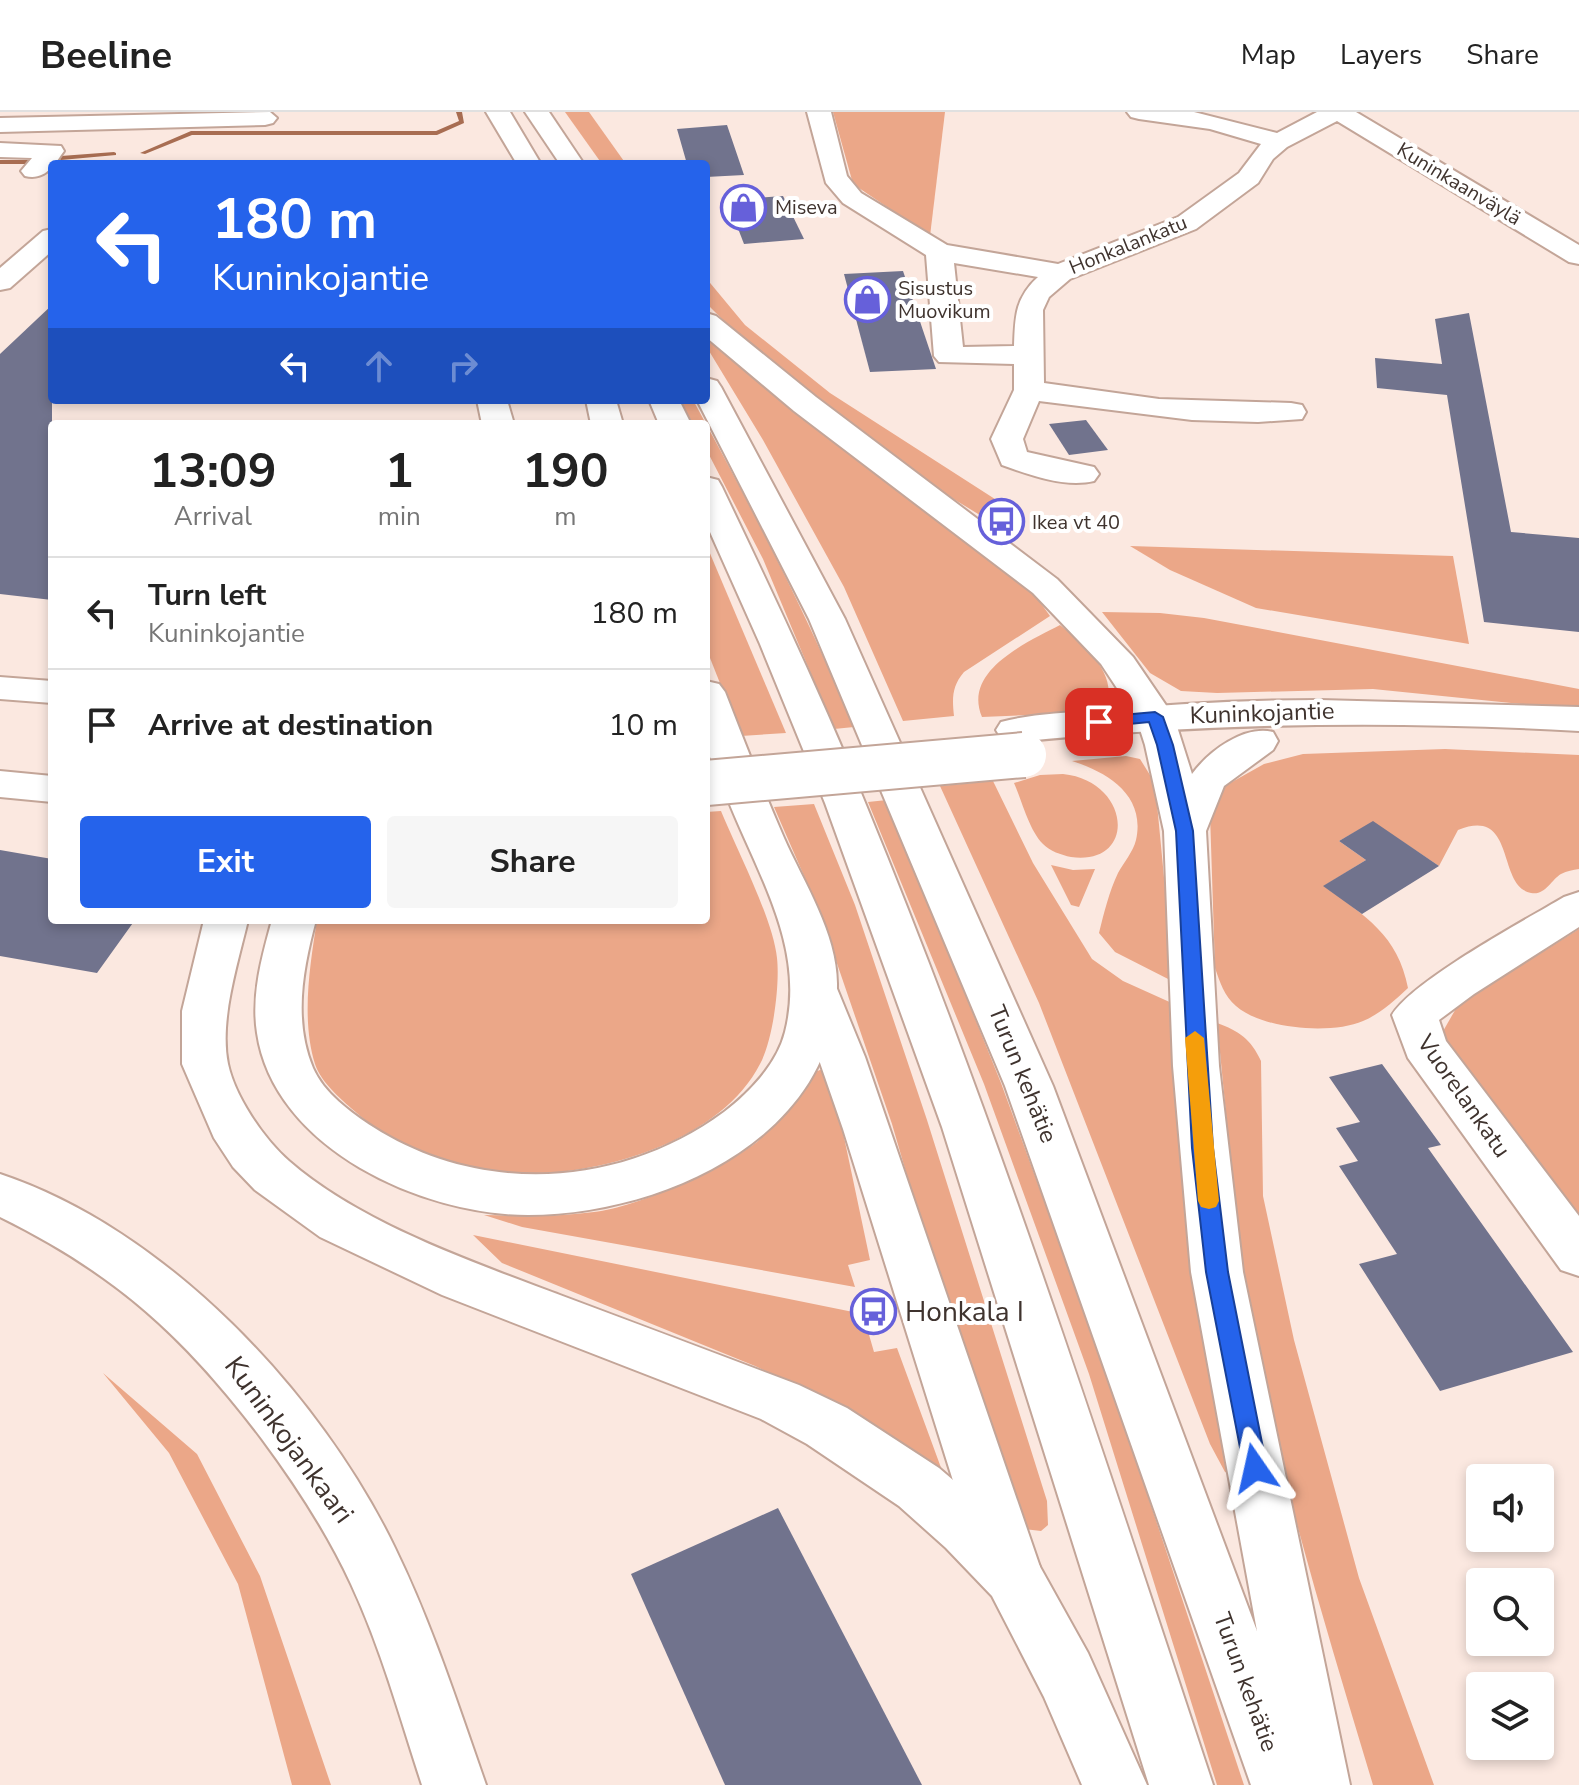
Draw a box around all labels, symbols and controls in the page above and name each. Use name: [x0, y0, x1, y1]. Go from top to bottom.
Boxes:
text: Beeline: [40, 30, 172, 81]
text: Map: [1241, 36, 1296, 74]
text: Layers: [1340, 36, 1422, 74]
text: Share: [1466, 36, 1539, 74]
street label: Kuninkaanväylä: [1392, 136, 1526, 232]
text: 180 m: [212, 181, 377, 258]
shop icon: Miseva: [720, 183, 768, 231]
icon: left: [80, 192, 184, 296]
place label: Miseva: [775, 194, 838, 221]
street label: Honkalankatu: [1065, 209, 1191, 281]
text: Kuninkojantie: [212, 254, 429, 303]
place label: Sisustus Muovikum: [898, 275, 991, 325]
shop icon: Sisustus Muovikum: [843, 276, 891, 324]
icon: left: [273, 344, 317, 388]
icon: ahead: [357, 344, 401, 388]
icon: right: [441, 344, 485, 388]
text: 13:09: [149, 438, 276, 504]
text: 1: [385, 438, 414, 504]
text: 190: [522, 438, 609, 504]
bus stop icon: Ikea vt 40: [977, 498, 1025, 546]
text: Arrival: [174, 499, 252, 534]
text: min: [378, 499, 421, 534]
text: m: [554, 499, 577, 534]
place label: Ikea vt 40: [1032, 509, 1120, 536]
text: Turn left: [148, 575, 266, 616]
icon: left: [80, 591, 124, 635]
text: 180 m: [591, 593, 678, 634]
text: Kuninkojantie: [148, 616, 305, 651]
pin: [1065, 688, 1133, 756]
street label: Kuninkojantie: [1189, 694, 1335, 732]
icon: arrive: [1077, 700, 1121, 744]
icon: arrive: [80, 703, 124, 747]
text: Arrive at destination: [148, 705, 433, 746]
text: 10 m: [609, 705, 678, 746]
button: Exit: [80, 816, 371, 908]
button: Share: [387, 816, 678, 908]
street label: Turun kehätie: [981, 1001, 1065, 1147]
street label: Vuorelankatu: [1409, 1027, 1518, 1164]
bus stop icon: Honkala I: [850, 1288, 898, 1336]
place label: Honkala I: [905, 1293, 1024, 1331]
street label: Kuninkojankaari: [215, 1349, 363, 1531]
position arrow: [1213, 1426, 1297, 1510]
map controls: [1466, 1464, 1554, 1760]
button: sound: [1466, 1464, 1554, 1552]
button: search: [1466, 1568, 1554, 1656]
street label: Turun kehätie: [1206, 1608, 1286, 1756]
button: layers: [1466, 1672, 1554, 1760]

